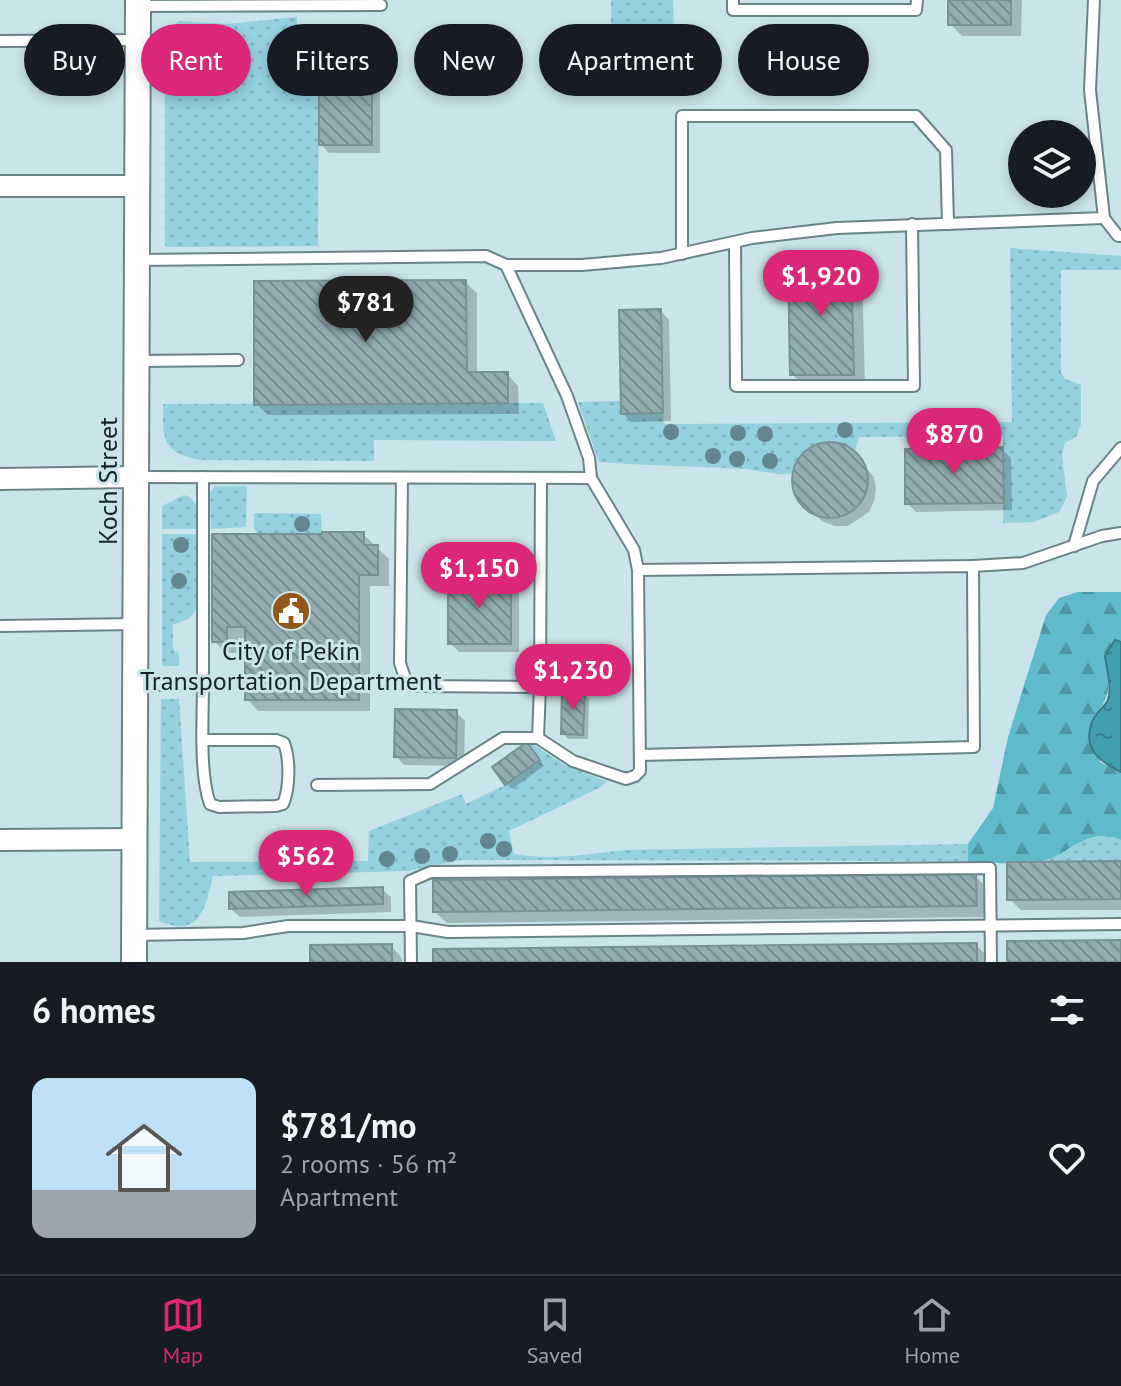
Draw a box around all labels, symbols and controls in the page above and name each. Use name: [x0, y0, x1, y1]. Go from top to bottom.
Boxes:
chip: Buy: [24, 24, 125, 96]
chip: Rent: [141, 24, 251, 96]
chip: Filters: [267, 24, 398, 96]
chip: New: [414, 24, 523, 96]
chip: Apartment: [539, 24, 722, 96]
chip: House: [738, 24, 869, 96]
map controls: [1008, 120, 1096, 208]
button: layers: [1008, 120, 1096, 208]
pin: $1,920: [756, 250, 886, 318]
text: $1,920: [781, 259, 861, 292]
pin: $781: [319, 276, 413, 344]
text: $781: [337, 285, 395, 318]
pin: $870: [907, 408, 1001, 476]
street label: Koch Street: [91, 417, 124, 545]
text: $870: [925, 417, 983, 450]
pin: $1,150: [414, 542, 544, 610]
text: $1,150: [439, 551, 519, 584]
public building icon: City of Pekin Transportation Department: [270, 590, 312, 632]
place label: City of Pekin Transportation Department: [140, 634, 442, 697]
pin: $1,230: [508, 644, 638, 712]
text: $1,230: [533, 653, 613, 686]
pin: $562: [259, 830, 353, 898]
text: $562: [277, 839, 335, 872]
text: 6 homes: [32, 988, 156, 1032]
icon: filters: [1045, 988, 1089, 1032]
text: $781/mo: [280, 1103, 417, 1147]
icon: home: [96, 1110, 192, 1206]
icon: heart: [1045, 1136, 1089, 1180]
text: 2 rooms · 56 m²: [280, 1147, 457, 1180]
text: Apartment: [280, 1180, 398, 1213]
tab: Map: [161, 1293, 205, 1369]
tab: Saved: [527, 1293, 583, 1369]
tab: Home: [904, 1293, 960, 1369]

